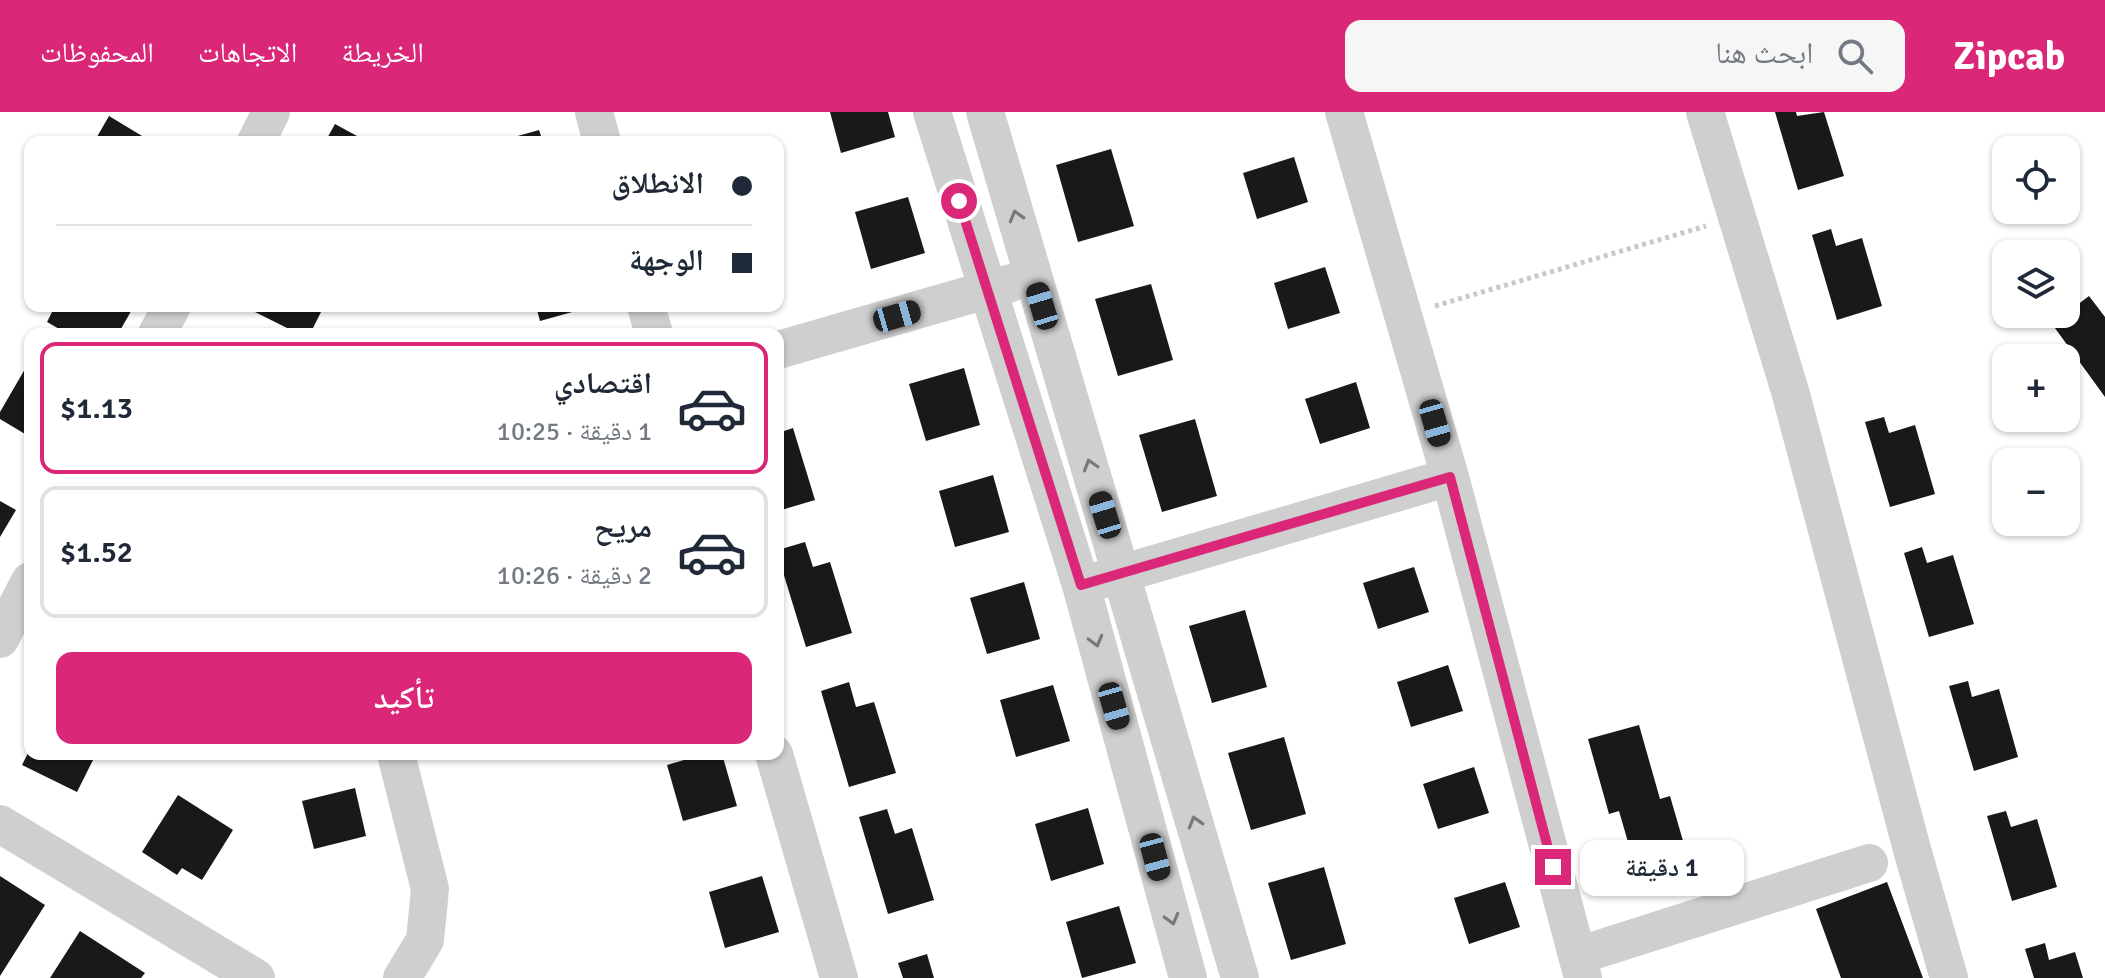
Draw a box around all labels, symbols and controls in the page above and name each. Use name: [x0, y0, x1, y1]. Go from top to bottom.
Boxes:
search box: [1345, 20, 1905, 92]
text: Zipcab: [1953, 33, 2065, 80]
icon: search: [1833, 34, 1877, 78]
text: ابحث هنا: [1715, 35, 1813, 72]
text: المحفوظات: [40, 36, 154, 70]
text: الاتجاهات: [198, 36, 297, 70]
text: الخريطة: [341, 36, 424, 70]
map controls: [1992, 136, 2080, 536]
button: locate: [1992, 136, 2080, 224]
text: الانطلاق: [611, 165, 704, 202]
route start: [941, 183, 977, 219]
one-way arrow: [1009, 210, 1025, 224]
button: layers: [1992, 240, 2080, 328]
text: الوجهة: [629, 242, 704, 279]
car: [1024, 280, 1060, 332]
car: [871, 298, 923, 334]
button: +: [1992, 344, 2080, 432]
text: اقتصادي: [554, 365, 652, 402]
icon: car: [676, 372, 748, 444]
text: $1.13: [60, 390, 133, 427]
car: [1417, 397, 1453, 449]
text: 1 دقيقة · 10:25: [497, 416, 652, 448]
button: −: [1992, 448, 2080, 536]
one-way arrow: [1083, 459, 1099, 473]
car: [1087, 489, 1123, 541]
text: مريح: [594, 509, 652, 546]
icon: car: [676, 516, 748, 588]
text: $1.52: [60, 534, 133, 571]
text: 2 دقيقة · 10:26: [497, 560, 652, 592]
one-way arrow: [1087, 634, 1103, 648]
button: تأكيد: [56, 652, 752, 744]
car: [1096, 680, 1132, 732]
one-way arrow: [1188, 816, 1204, 830]
car: [1137, 831, 1173, 883]
callout: 1 دقيقة: [1581, 839, 1745, 895]
route end: [1535, 849, 1571, 885]
text: 1 دقيقة: [1625, 852, 1699, 884]
one-way arrow: [1162, 912, 1179, 926]

